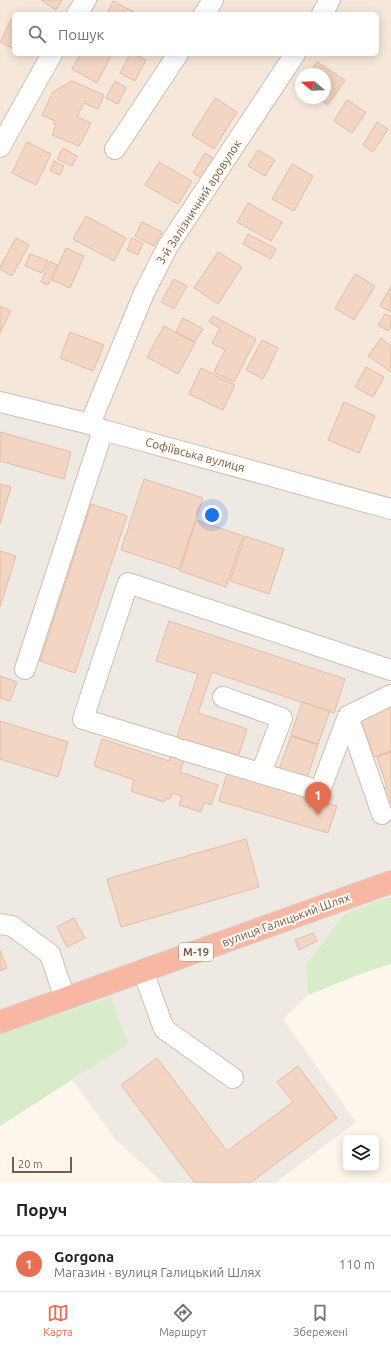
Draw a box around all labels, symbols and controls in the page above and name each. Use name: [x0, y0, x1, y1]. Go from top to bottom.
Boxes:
search box: [12, 12, 379, 56]
icon: search: [26, 23, 48, 45]
text: Пошук: [58, 26, 104, 43]
north arrow: [295, 68, 331, 104]
street label: 3-й Залізничний аровулок: [153, 137, 244, 266]
street label: Софіївська вулиця: [144, 435, 246, 474]
your location: [202, 505, 222, 525]
pin: 1: [305, 782, 331, 815]
street label: вулиця Галицький Шлях: [220, 890, 352, 949]
road number: М-19: [179, 943, 213, 961]
map controls: [343, 1135, 379, 1171]
button: layers: [343, 1135, 379, 1171]
scale bar: [12, 1155, 72, 1174]
text: 20 m: [18, 1158, 42, 1170]
text: Поруч: [16, 1200, 67, 1219]
text: Gorgona: [54, 1248, 114, 1265]
text: 1: [25, 1257, 33, 1271]
text: 110 m: [339, 1257, 375, 1271]
text: Магазин · вулиця Галицький Шлях: [54, 1265, 261, 1279]
tab: Карта: [43, 1302, 73, 1338]
tab: Маршрут: [159, 1302, 207, 1338]
tab: Збережені: [293, 1302, 348, 1338]

